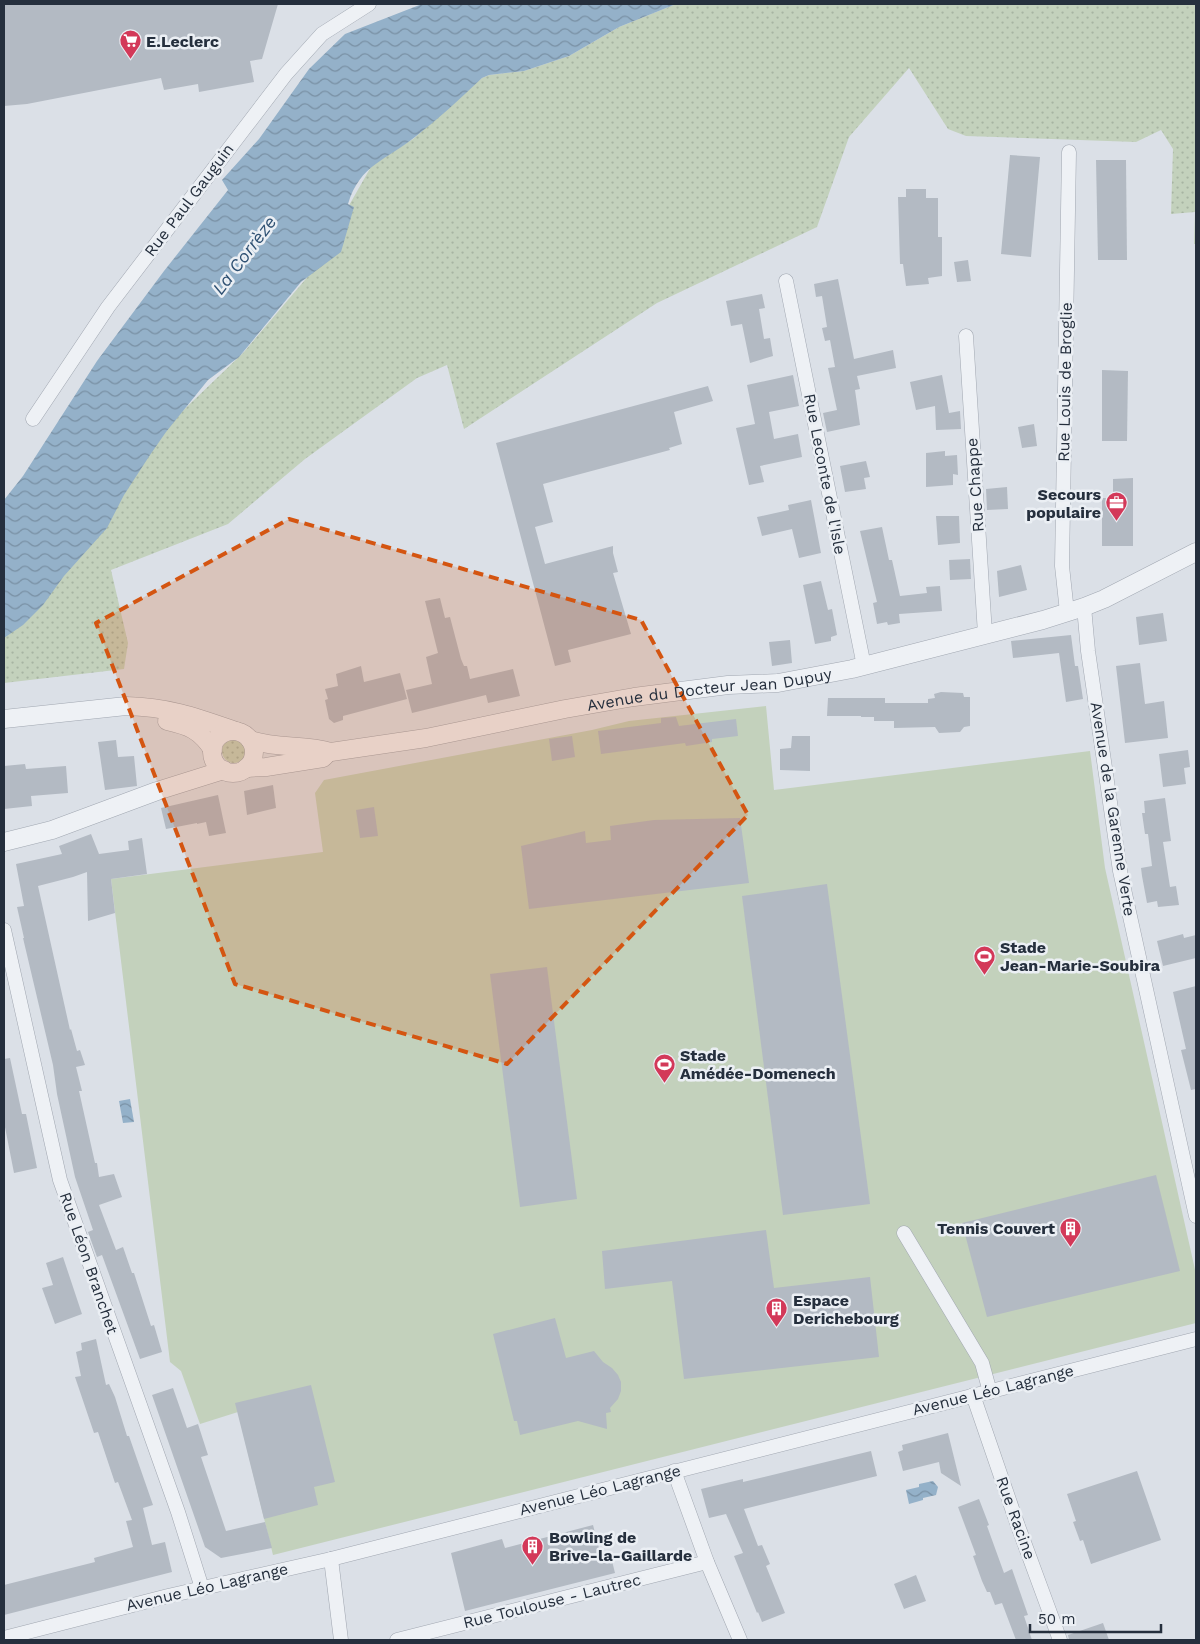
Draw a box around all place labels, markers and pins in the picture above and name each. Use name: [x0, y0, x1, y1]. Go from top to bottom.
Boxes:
supermarket icon: E.Leclerc: [118, 29, 142, 60]
place label: E.Leclerc: [146, 32, 219, 51]
place label: Secours populaire: [1026, 485, 1101, 522]
office icon: Secours populaire: [1105, 491, 1129, 522]
place label: Stade Jean-Marie-Soubira: [1000, 938, 1161, 975]
sports icon: Stade Jean-Marie-Soubira: [972, 944, 996, 975]
place label: Stade Amédée-Domenech: [680, 1046, 836, 1083]
sports icon: Stade Amédée-Domenech: [652, 1052, 676, 1083]
building icon: Tennis Couvert: [1059, 1216, 1083, 1247]
place label: Tennis Couvert: [937, 1219, 1055, 1238]
place label: Espace Derichebourg: [793, 1291, 899, 1328]
building icon: Espace Derichebourg: [765, 1297, 789, 1328]
place label: Bowling de Brive-la-Gaillarde: [549, 1528, 692, 1565]
building icon: Bowling de Brive-la-Gaillarde: [521, 1534, 545, 1565]

